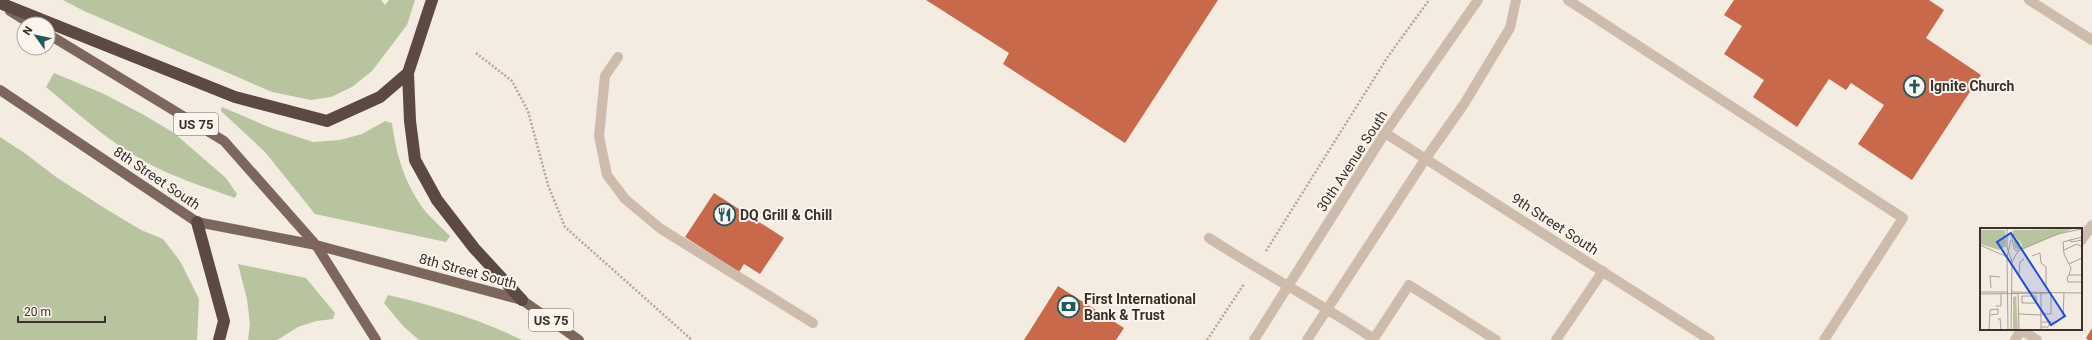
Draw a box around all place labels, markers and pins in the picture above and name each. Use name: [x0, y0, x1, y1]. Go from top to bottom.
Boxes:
church icon: Ignite Church: [1902, 73, 1928, 99]
place label: Ignite Church: [1930, 78, 2015, 94]
restaurant icon: DQ Grill & Chill: [711, 202, 737, 228]
place label: DQ Grill & Chill: [740, 207, 832, 223]
place label: First International Bank & Trust: [1084, 291, 1196, 323]
bank icon: First International Bank & Trust: [1055, 294, 1081, 320]

